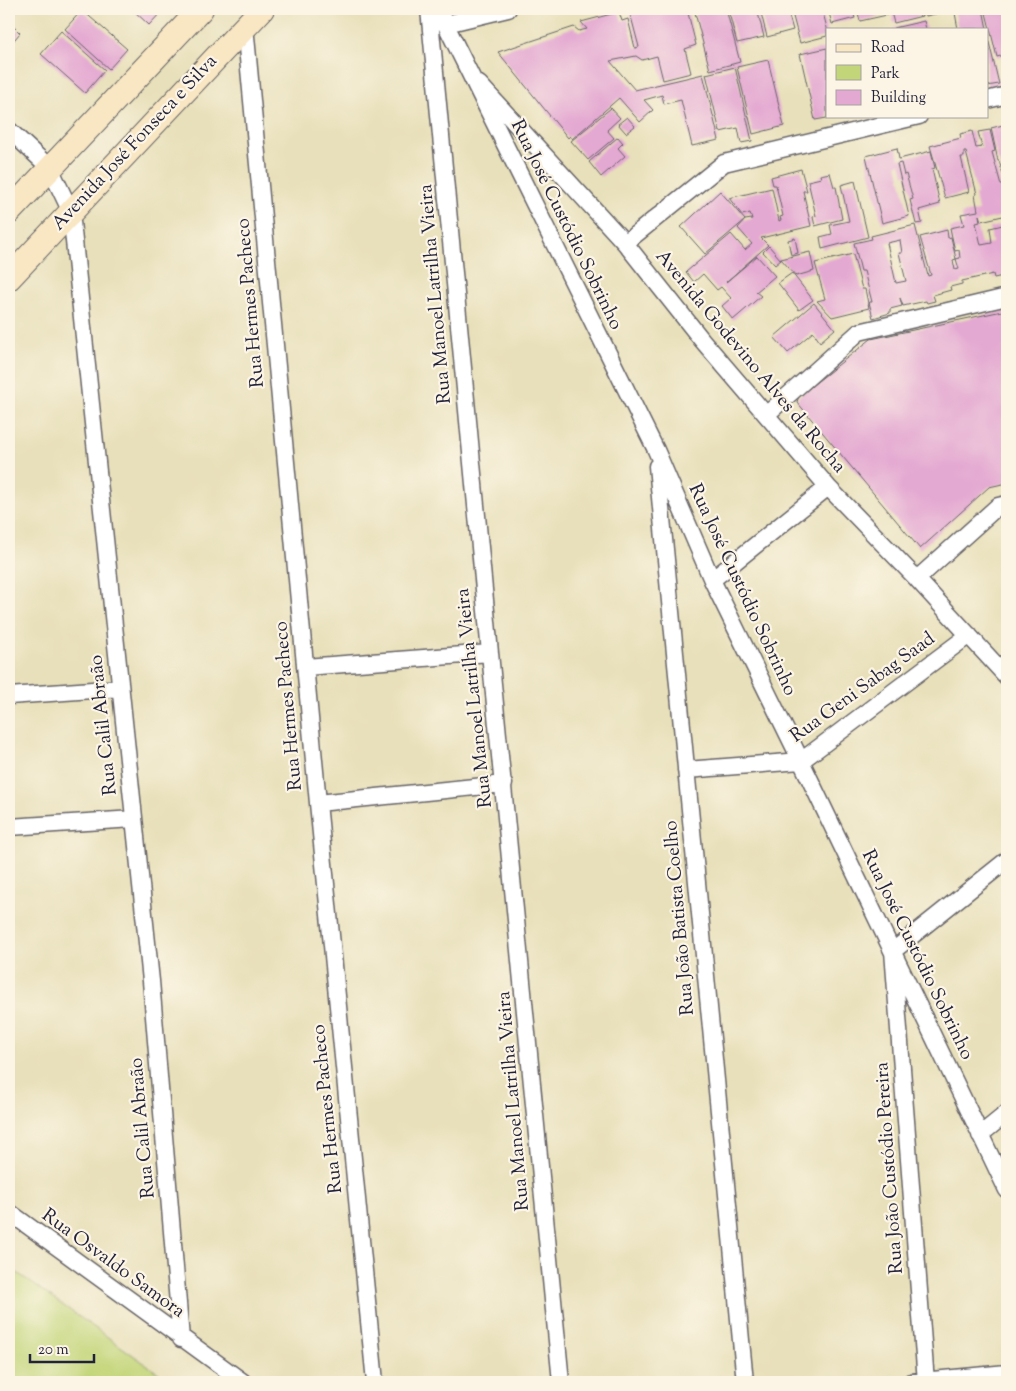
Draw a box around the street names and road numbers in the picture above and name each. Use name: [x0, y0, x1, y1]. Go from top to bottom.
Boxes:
street label: Avenida José Fonseca e Silva: [46, 49, 224, 237]
street label: Rua José Custódio Sobrinho: [503, 115, 629, 335]
street label: Rua Manoel Latrilha Vieira: [413, 183, 459, 405]
street label: Rua Hermes Pacheco: [230, 217, 272, 389]
street label: Avenida Godevino Alves da Rocha: [648, 244, 852, 480]
street label: Rua José Custódio Sobrinho: [681, 480, 803, 700]
street label: Rua Manoel Latrilha Vieira: [450, 587, 500, 809]
street label: Rua Hermes Pacheco: [268, 620, 310, 792]
street label: Rua Geni Sabag Saad: [785, 626, 941, 750]
street label: Rua Calil Abraão: [83, 653, 125, 797]
street label: Rua João Batista Coelho: [658, 819, 702, 1017]
street label: Rua José Custódio Sobrinho: [854, 845, 980, 1065]
street label: Rua Manoel Latrilha Vieira: [491, 990, 537, 1212]
street label: Rua Hermes Pacheco: [306, 1023, 350, 1195]
street label: Rua Calil Abraão: [123, 1057, 163, 1199]
street label: Rua João Custódio Pereira: [869, 1061, 911, 1275]
street label: Rua Osvaldo Samora: [36, 1203, 190, 1325]

